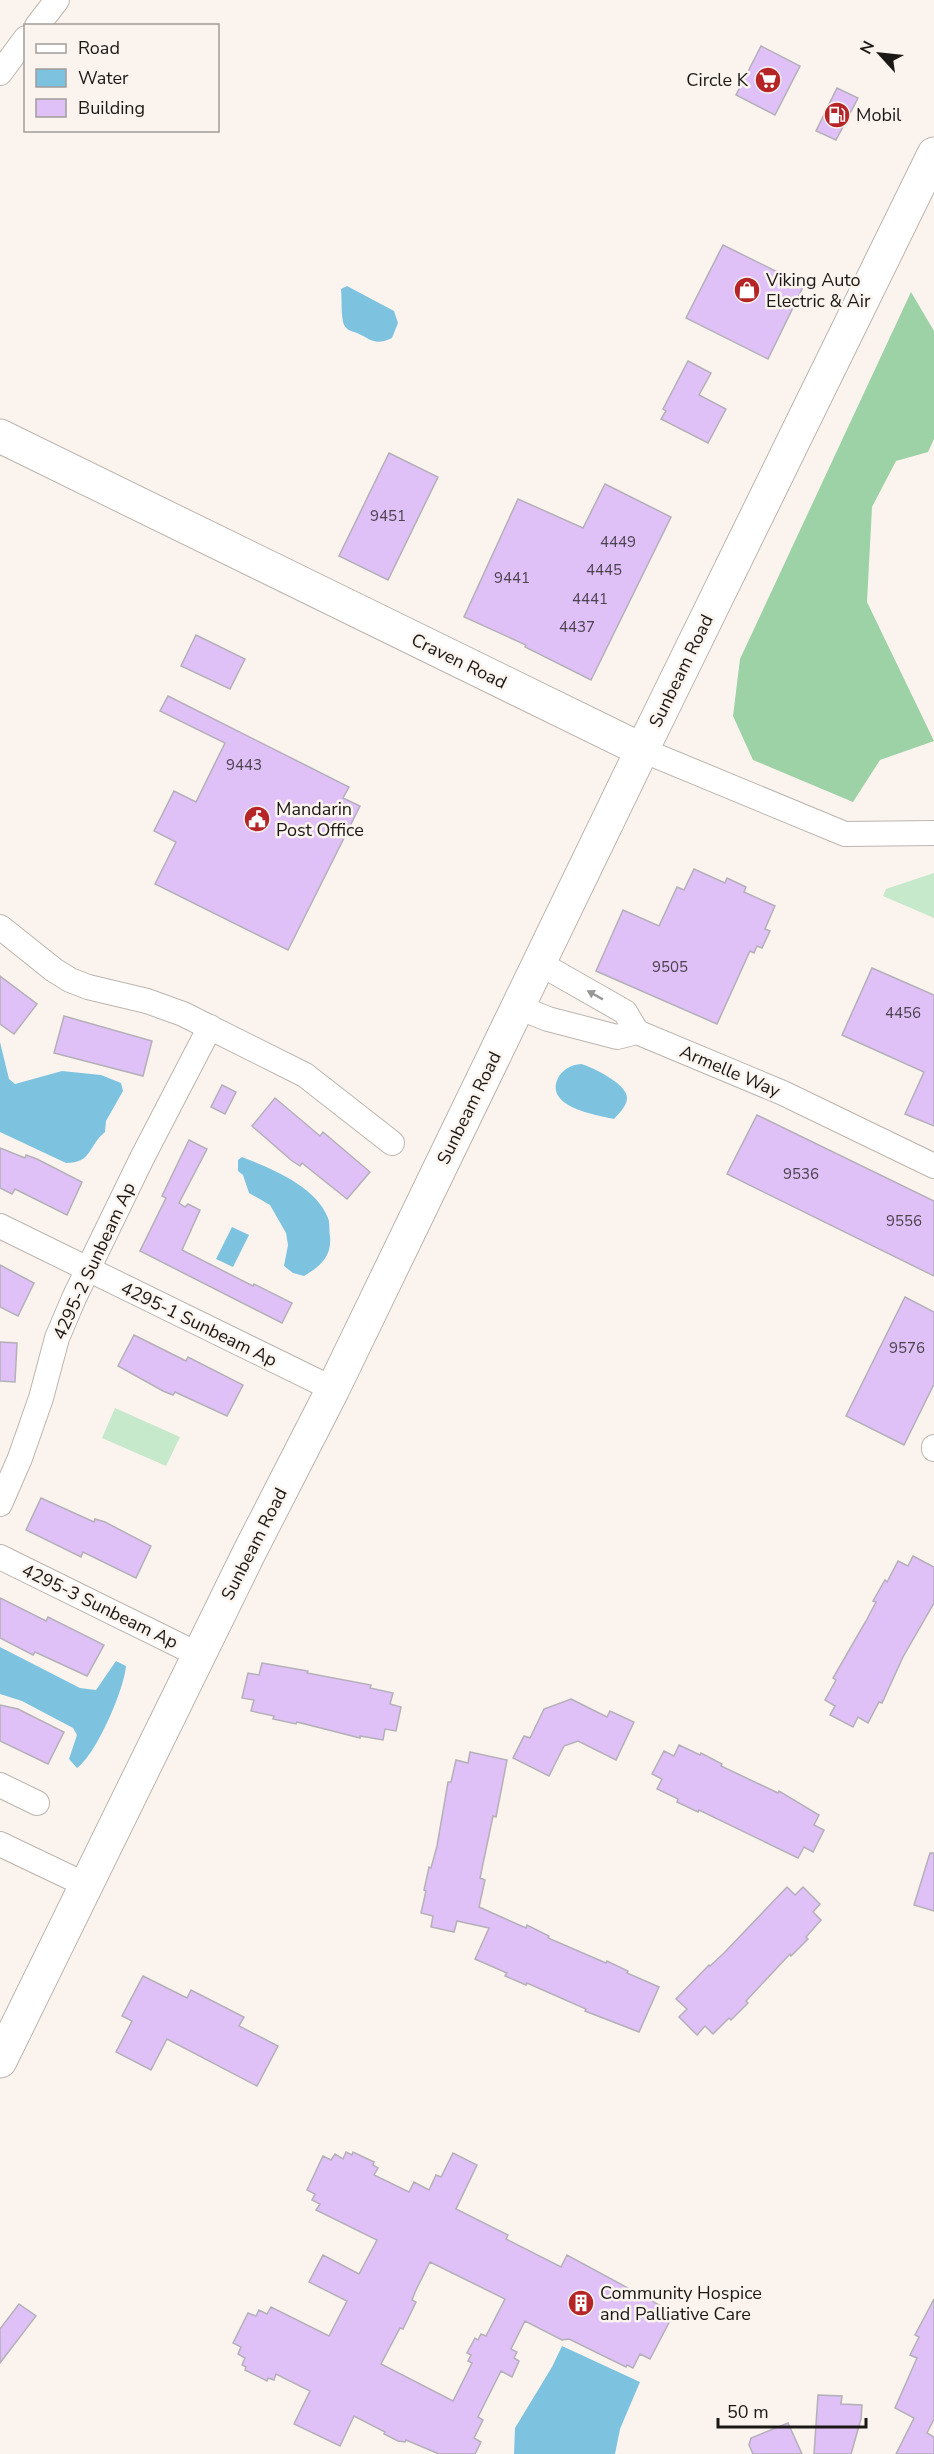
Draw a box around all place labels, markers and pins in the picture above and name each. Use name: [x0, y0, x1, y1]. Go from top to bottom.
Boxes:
supermarket icon: Circle K: [753, 65, 783, 95]
place label: Circle K: [686, 68, 749, 92]
fuel station icon: Mobil: [822, 100, 852, 130]
place label: Mobil: [856, 103, 902, 127]
place label: Viking Auto Electric & Air: [765, 268, 871, 313]
shop icon: Viking Auto Electric & Air: [732, 275, 762, 305]
place label: Mandarin Post Office: [276, 797, 364, 842]
public building icon: Mandarin Post Office: [242, 804, 272, 834]
place label: Community Hospice and Palliative Care: [600, 2281, 762, 2326]
building icon: Community Hospice and Palliative Care: [566, 2288, 596, 2318]

